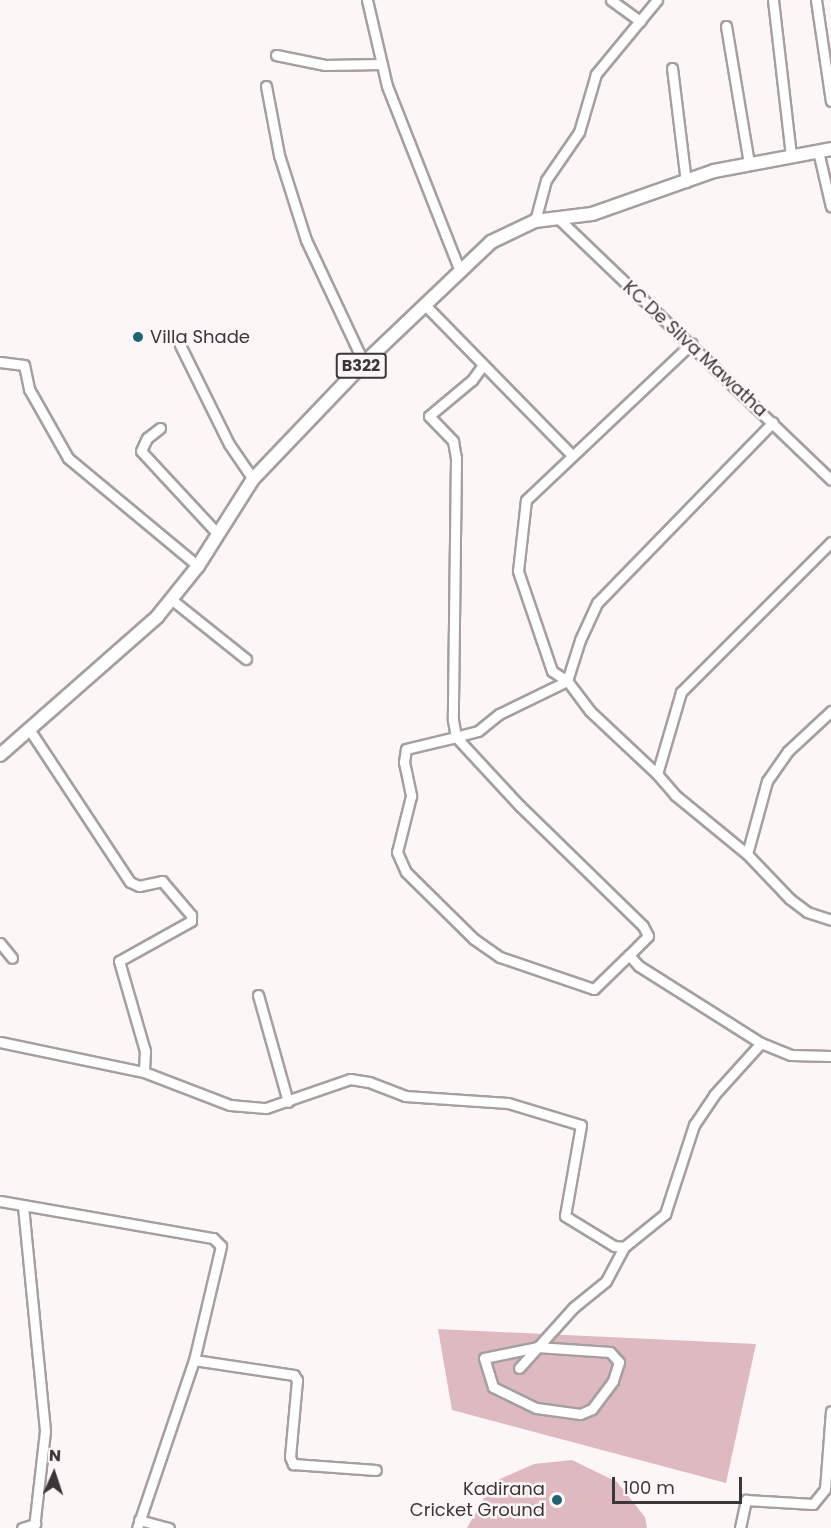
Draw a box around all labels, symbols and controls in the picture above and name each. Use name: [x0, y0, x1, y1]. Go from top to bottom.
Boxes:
street label: KC De Silva Mawatha: [618, 276, 772, 422]
place label: Villa Shade: [150, 326, 250, 348]
marker: Villa Shade: [131, 330, 145, 344]
road number: B322: [336, 353, 386, 379]
north arrow: [24, 1444, 84, 1504]
text: N: [48, 1444, 62, 1467]
scale bar: [615, 1465, 746, 1503]
text: 100 m: [623, 1475, 675, 1500]
place label: Kadirana Cricket Ground: [410, 1479, 545, 1522]
marker: Kadirana Cricket Ground: [550, 1493, 564, 1507]

